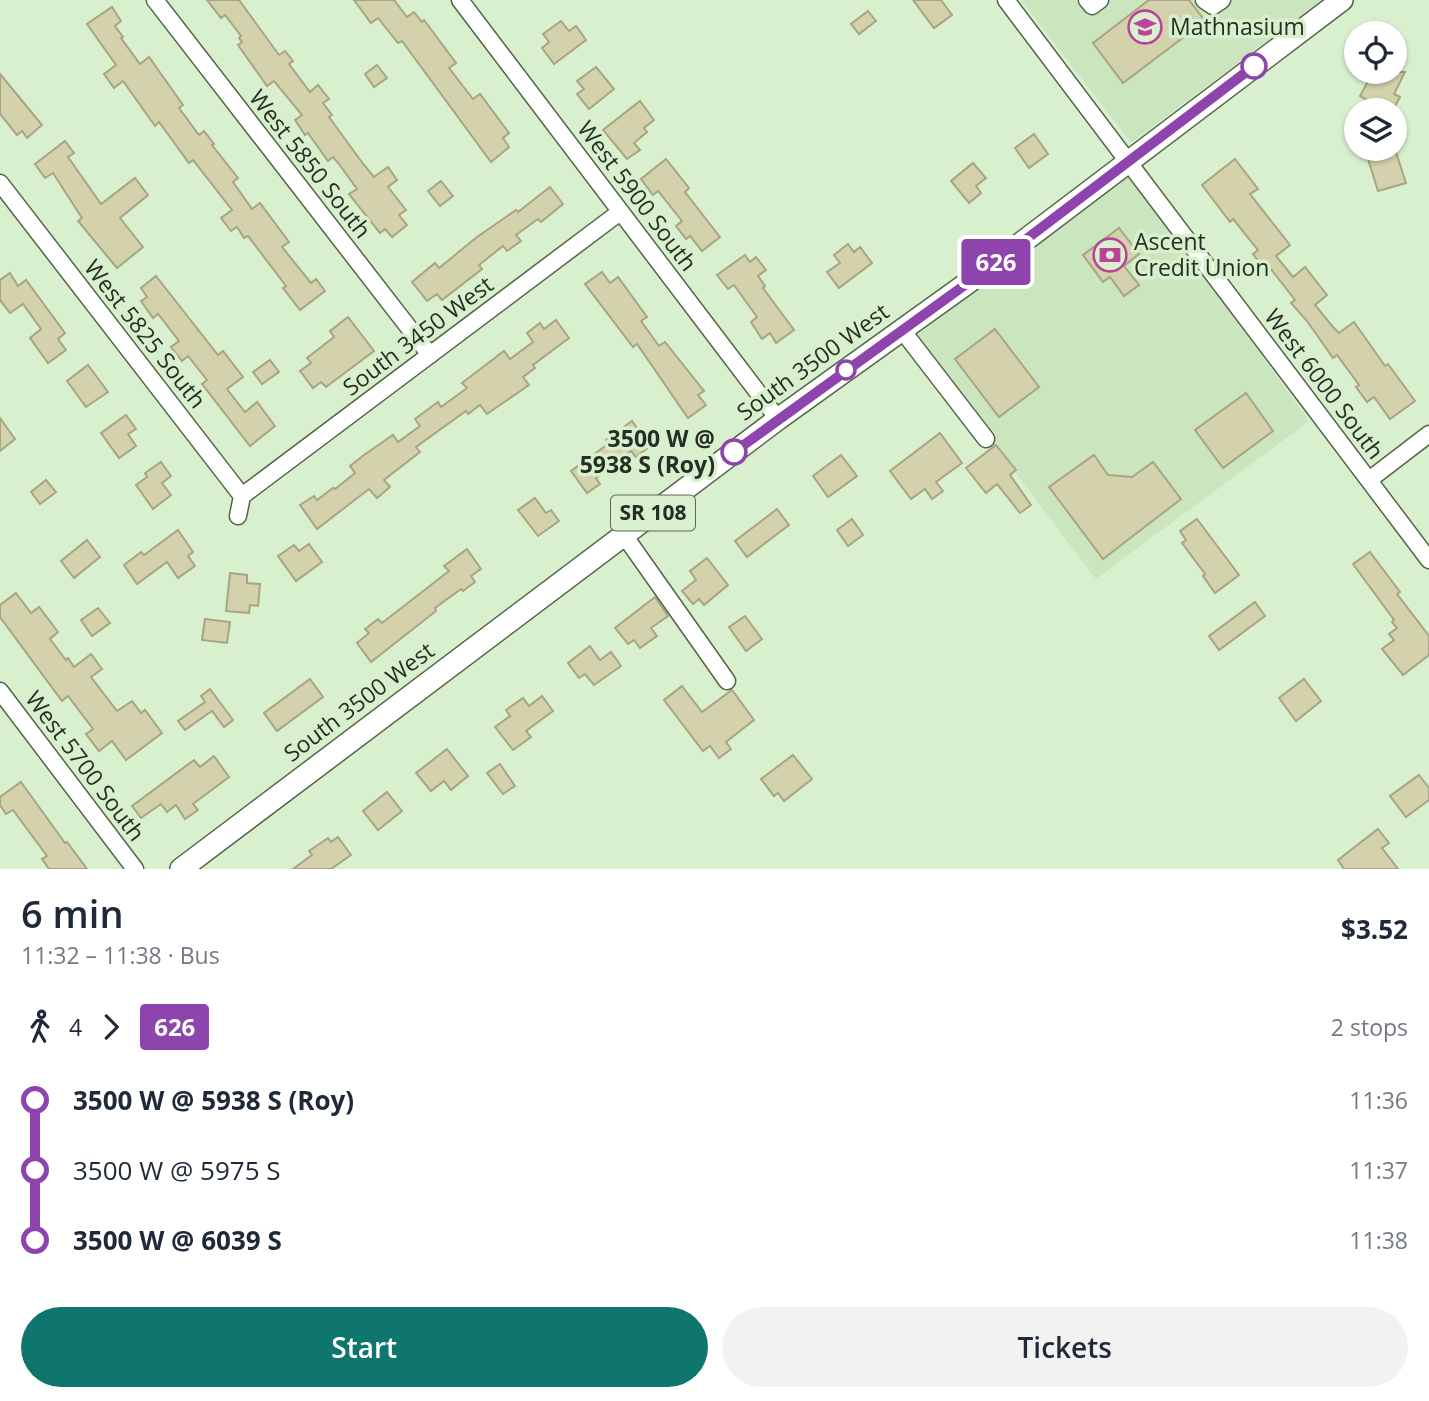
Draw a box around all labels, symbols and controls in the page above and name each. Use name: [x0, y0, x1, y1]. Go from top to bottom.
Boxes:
school or university icon: Mathnasium: [1126, 8, 1164, 46]
place label: Mathnasium: [1170, 10, 1305, 42]
map controls: [1344, 21, 1407, 161]
button: locate: [1344, 21, 1407, 84]
unlabelled marker: [1241, 53, 1267, 79]
street label: West 5850 South: [243, 82, 379, 244]
button: layers: [1344, 98, 1407, 161]
street label: West 5900 South: [571, 114, 705, 277]
place label: Ascent Credit Union: [1134, 225, 1269, 283]
bank icon: Ascent Credit Union: [1091, 236, 1129, 274]
line badge: 626: [956, 239, 1036, 285]
text: 626: [975, 245, 1017, 278]
street label: West 5825 South: [78, 252, 214, 414]
street label: South 3450 West: [336, 268, 499, 402]
street label: South 3500 West: [730, 295, 895, 427]
street label: West 6000 South: [1258, 302, 1392, 465]
unlabelled marker: [836, 360, 856, 380]
place label: 3500 W @ 5938 S (Roy): [580, 422, 715, 480]
marker: 3500 W @ 5938 S (Roy): [721, 439, 747, 465]
road number: SR 108: [611, 496, 695, 530]
street label: South 3500 West: [277, 634, 440, 768]
street label: West 5700 South: [19, 684, 153, 847]
text: 6 min: [21, 887, 124, 939]
text: $3.52: [1341, 911, 1408, 947]
text: 11:32 – 11:38 · Bus: [21, 939, 220, 971]
icon: walk: [21, 1008, 59, 1046]
icon: forward: [92, 1008, 130, 1046]
text: 626: [154, 1010, 195, 1043]
text: 4: [69, 1011, 82, 1043]
text: 2 stops: [1331, 1011, 1408, 1043]
text: 3500 W @ 5938 S (Roy): [73, 1082, 354, 1118]
text: 11:36: [1349, 1084, 1408, 1116]
text: 3500 W @ 5975 S: [73, 1152, 281, 1188]
text: 11:37: [1349, 1154, 1408, 1186]
text: 3500 W @ 6039 S: [73, 1222, 282, 1258]
text: 11:38: [1349, 1224, 1408, 1256]
button: Start: [21, 1307, 708, 1387]
button: Tickets: [722, 1307, 1408, 1387]

